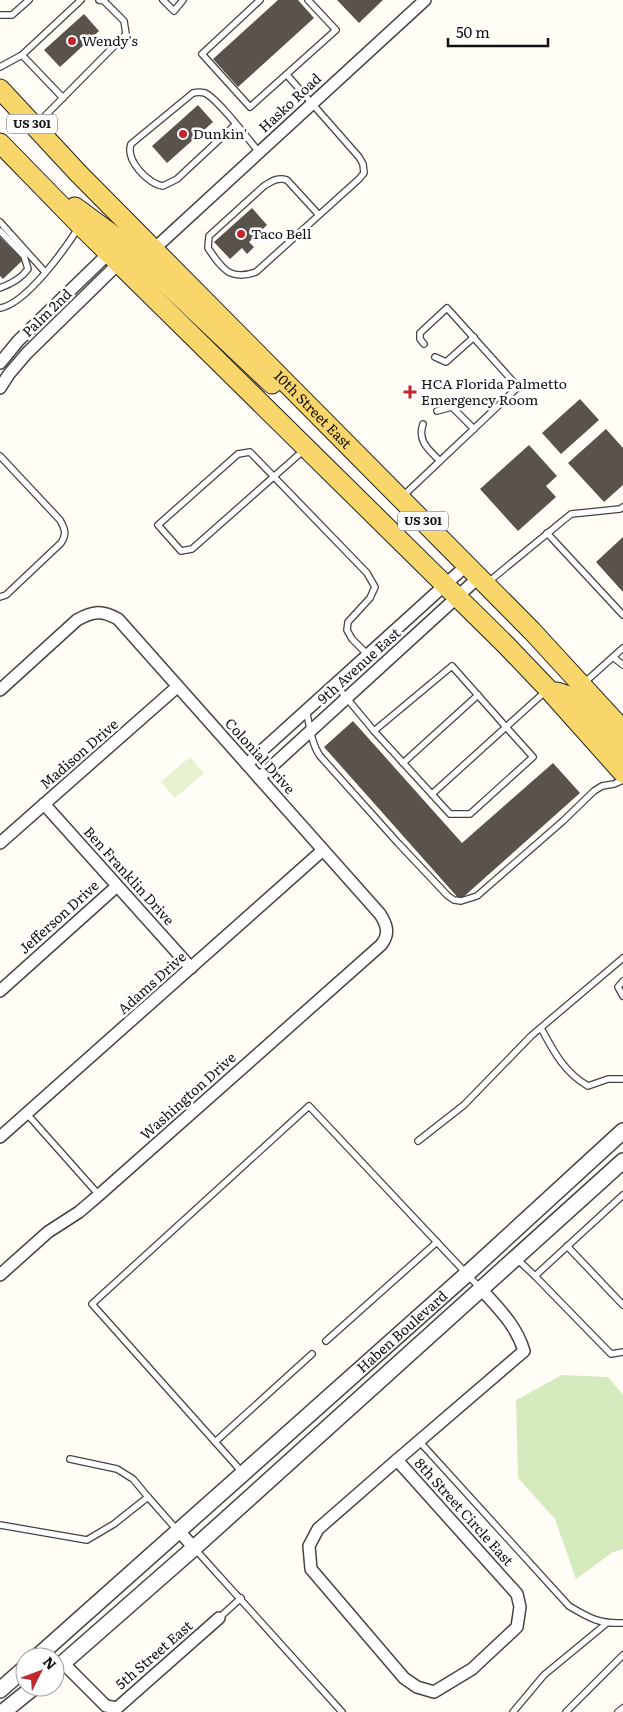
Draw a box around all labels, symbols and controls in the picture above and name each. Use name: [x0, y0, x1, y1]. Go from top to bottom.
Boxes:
scale bar: [448, 15, 548, 47]
text: 50 m: [456, 20, 490, 43]
place label: Wendy's: [82, 30, 138, 50]
marker: Wendy's: [66, 35, 78, 47]
street label: Hasko Road: [254, 68, 325, 136]
road number: US 301: [7, 115, 57, 134]
place label: Dunkin': [193, 123, 247, 143]
marker: Dunkin': [177, 128, 189, 140]
place label: Taco Bell: [251, 223, 312, 243]
marker: Taco Bell: [235, 228, 247, 240]
street label: Palm 2nd: [17, 283, 76, 341]
street label: 10th Street East: [270, 366, 357, 453]
place label: HCA Florida Palmetto Emergency Room: [421, 373, 567, 409]
marker: HCA Florida Palmetto Emergency Room: [403, 385, 417, 399]
road number: US 301: [398, 512, 448, 530]
street label: 9th Avenue East: [313, 622, 404, 708]
street label: Colonial Drive: [221, 713, 300, 798]
street label: Madison Drive: [35, 714, 122, 793]
street label: Ben Franklin Drive: [80, 822, 180, 929]
street label: Jefferson Drive: [14, 875, 103, 958]
street label: Adams Drive: [113, 946, 190, 1018]
street label: Washington Drive: [135, 1047, 239, 1144]
street label: Haben Boulevard: [352, 1285, 451, 1377]
street label: 8th Street Circle East: [411, 1453, 519, 1570]
street label: 5th Street East: [111, 1615, 196, 1693]
north arrow: [15, 1647, 65, 1697]
text: N: [39, 1652, 62, 1674]

